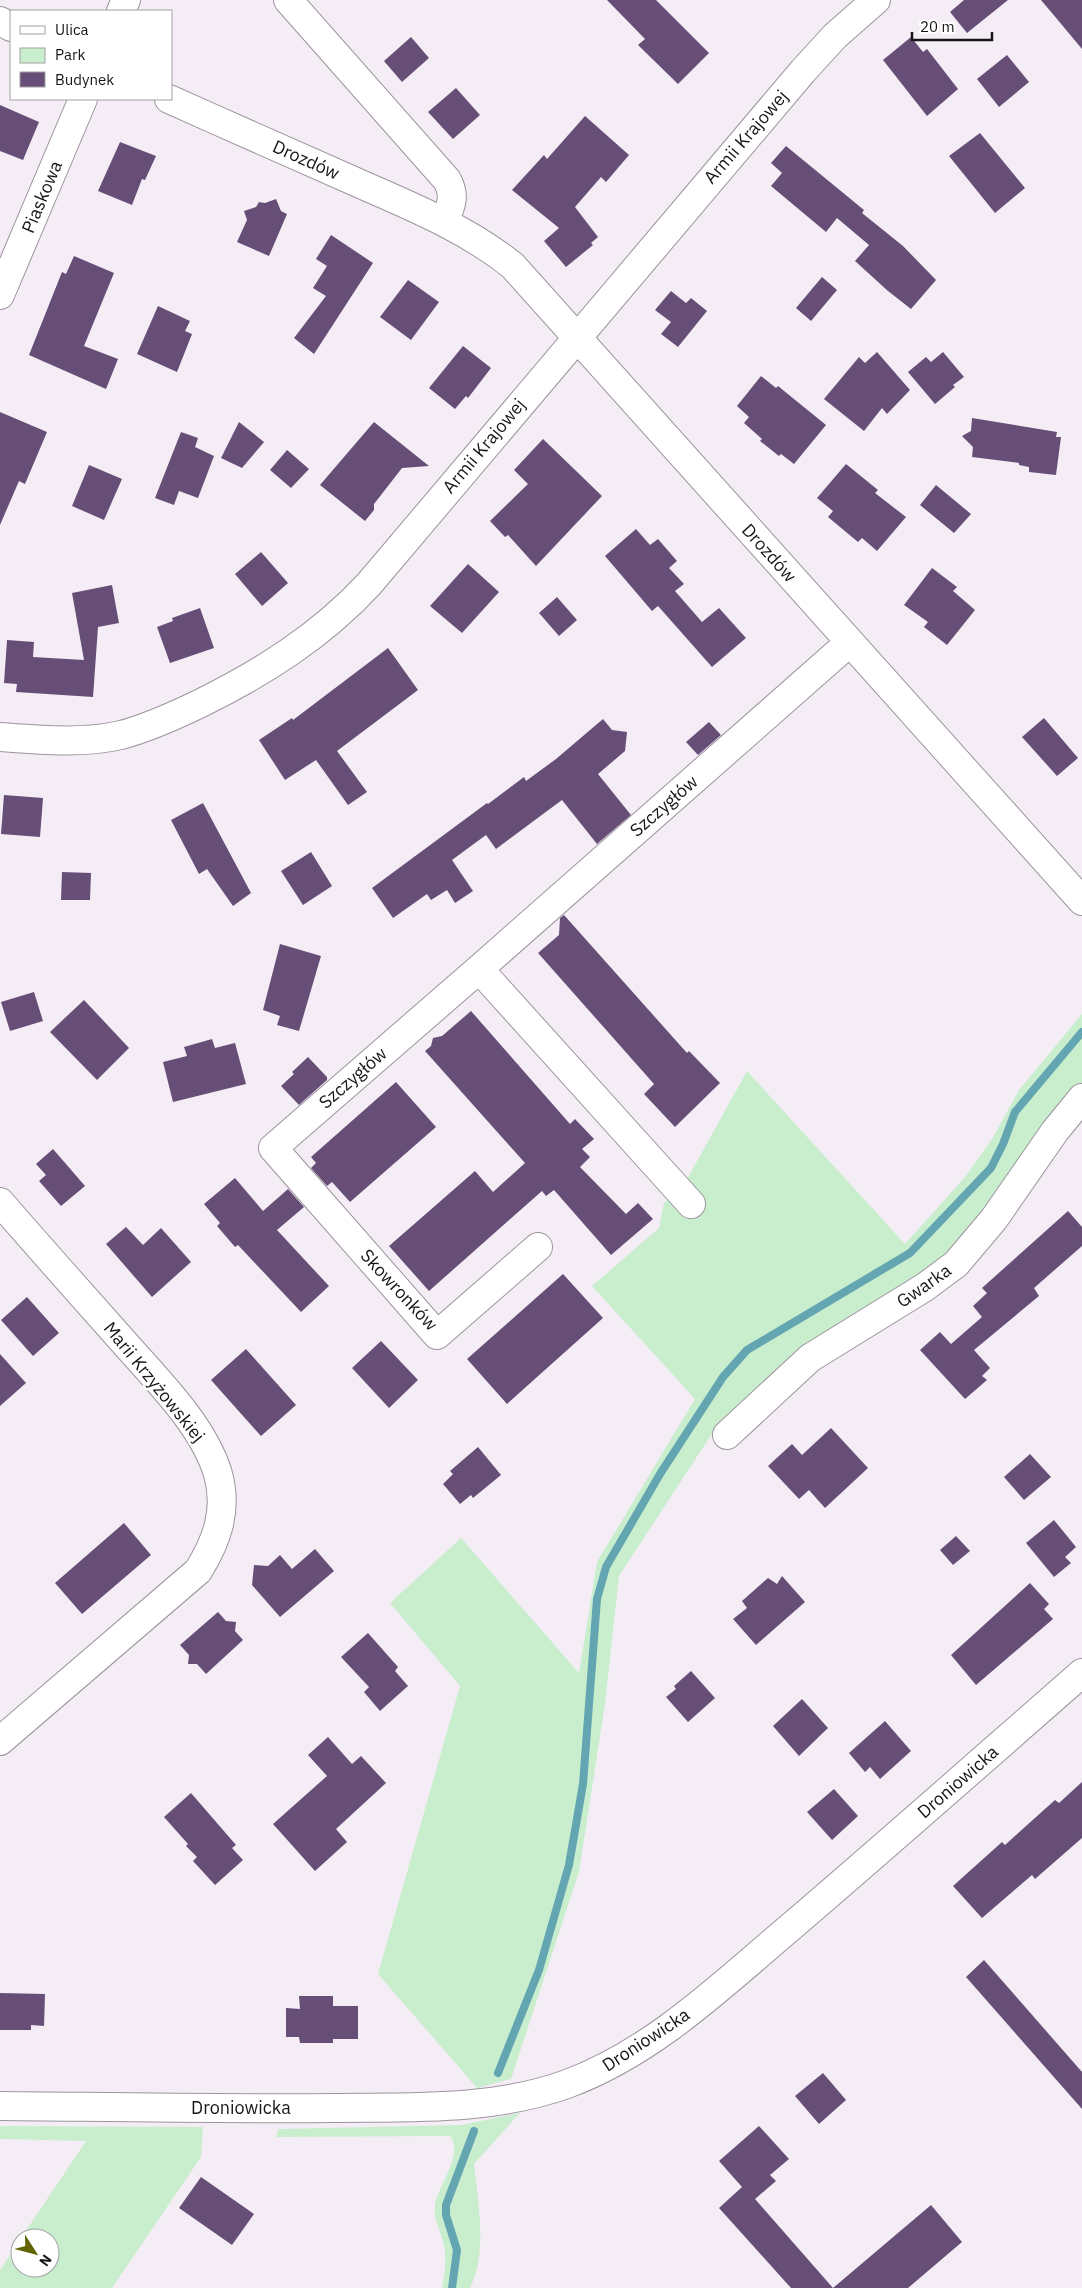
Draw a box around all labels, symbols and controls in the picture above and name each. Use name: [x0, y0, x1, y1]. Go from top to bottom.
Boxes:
legend: [10, 10, 172, 100]
scale bar: [912, 10, 992, 42]
text: 20 m: [920, 17, 955, 36]
text: Ulica: [55, 20, 89, 39]
text: Park: [55, 45, 85, 64]
text: Budynek: [55, 70, 114, 89]
street label: Armii Krajowej: [699, 85, 793, 188]
street label: Drozdów: [269, 135, 343, 185]
street label: Piaskowa: [16, 157, 67, 236]
street label: Armii Krajowej: [437, 393, 530, 498]
street label: Drozdów: [737, 519, 802, 587]
street label: Szczygłów: [625, 770, 703, 841]
street label: Szczygłów: [314, 1042, 392, 1113]
street label: Skowronków: [356, 1244, 443, 1335]
street label: Gwarka: [892, 1258, 956, 1313]
street label: Marii Krzyżowskiej: [99, 1317, 210, 1447]
street label: Droniowicka: [912, 1740, 1003, 1823]
street label: Droniowicka: [598, 2003, 694, 2076]
street label: Droniowicka: [191, 2096, 291, 2119]
north arrow: [10, 2228, 60, 2278]
text: N: [35, 2251, 56, 2270]

